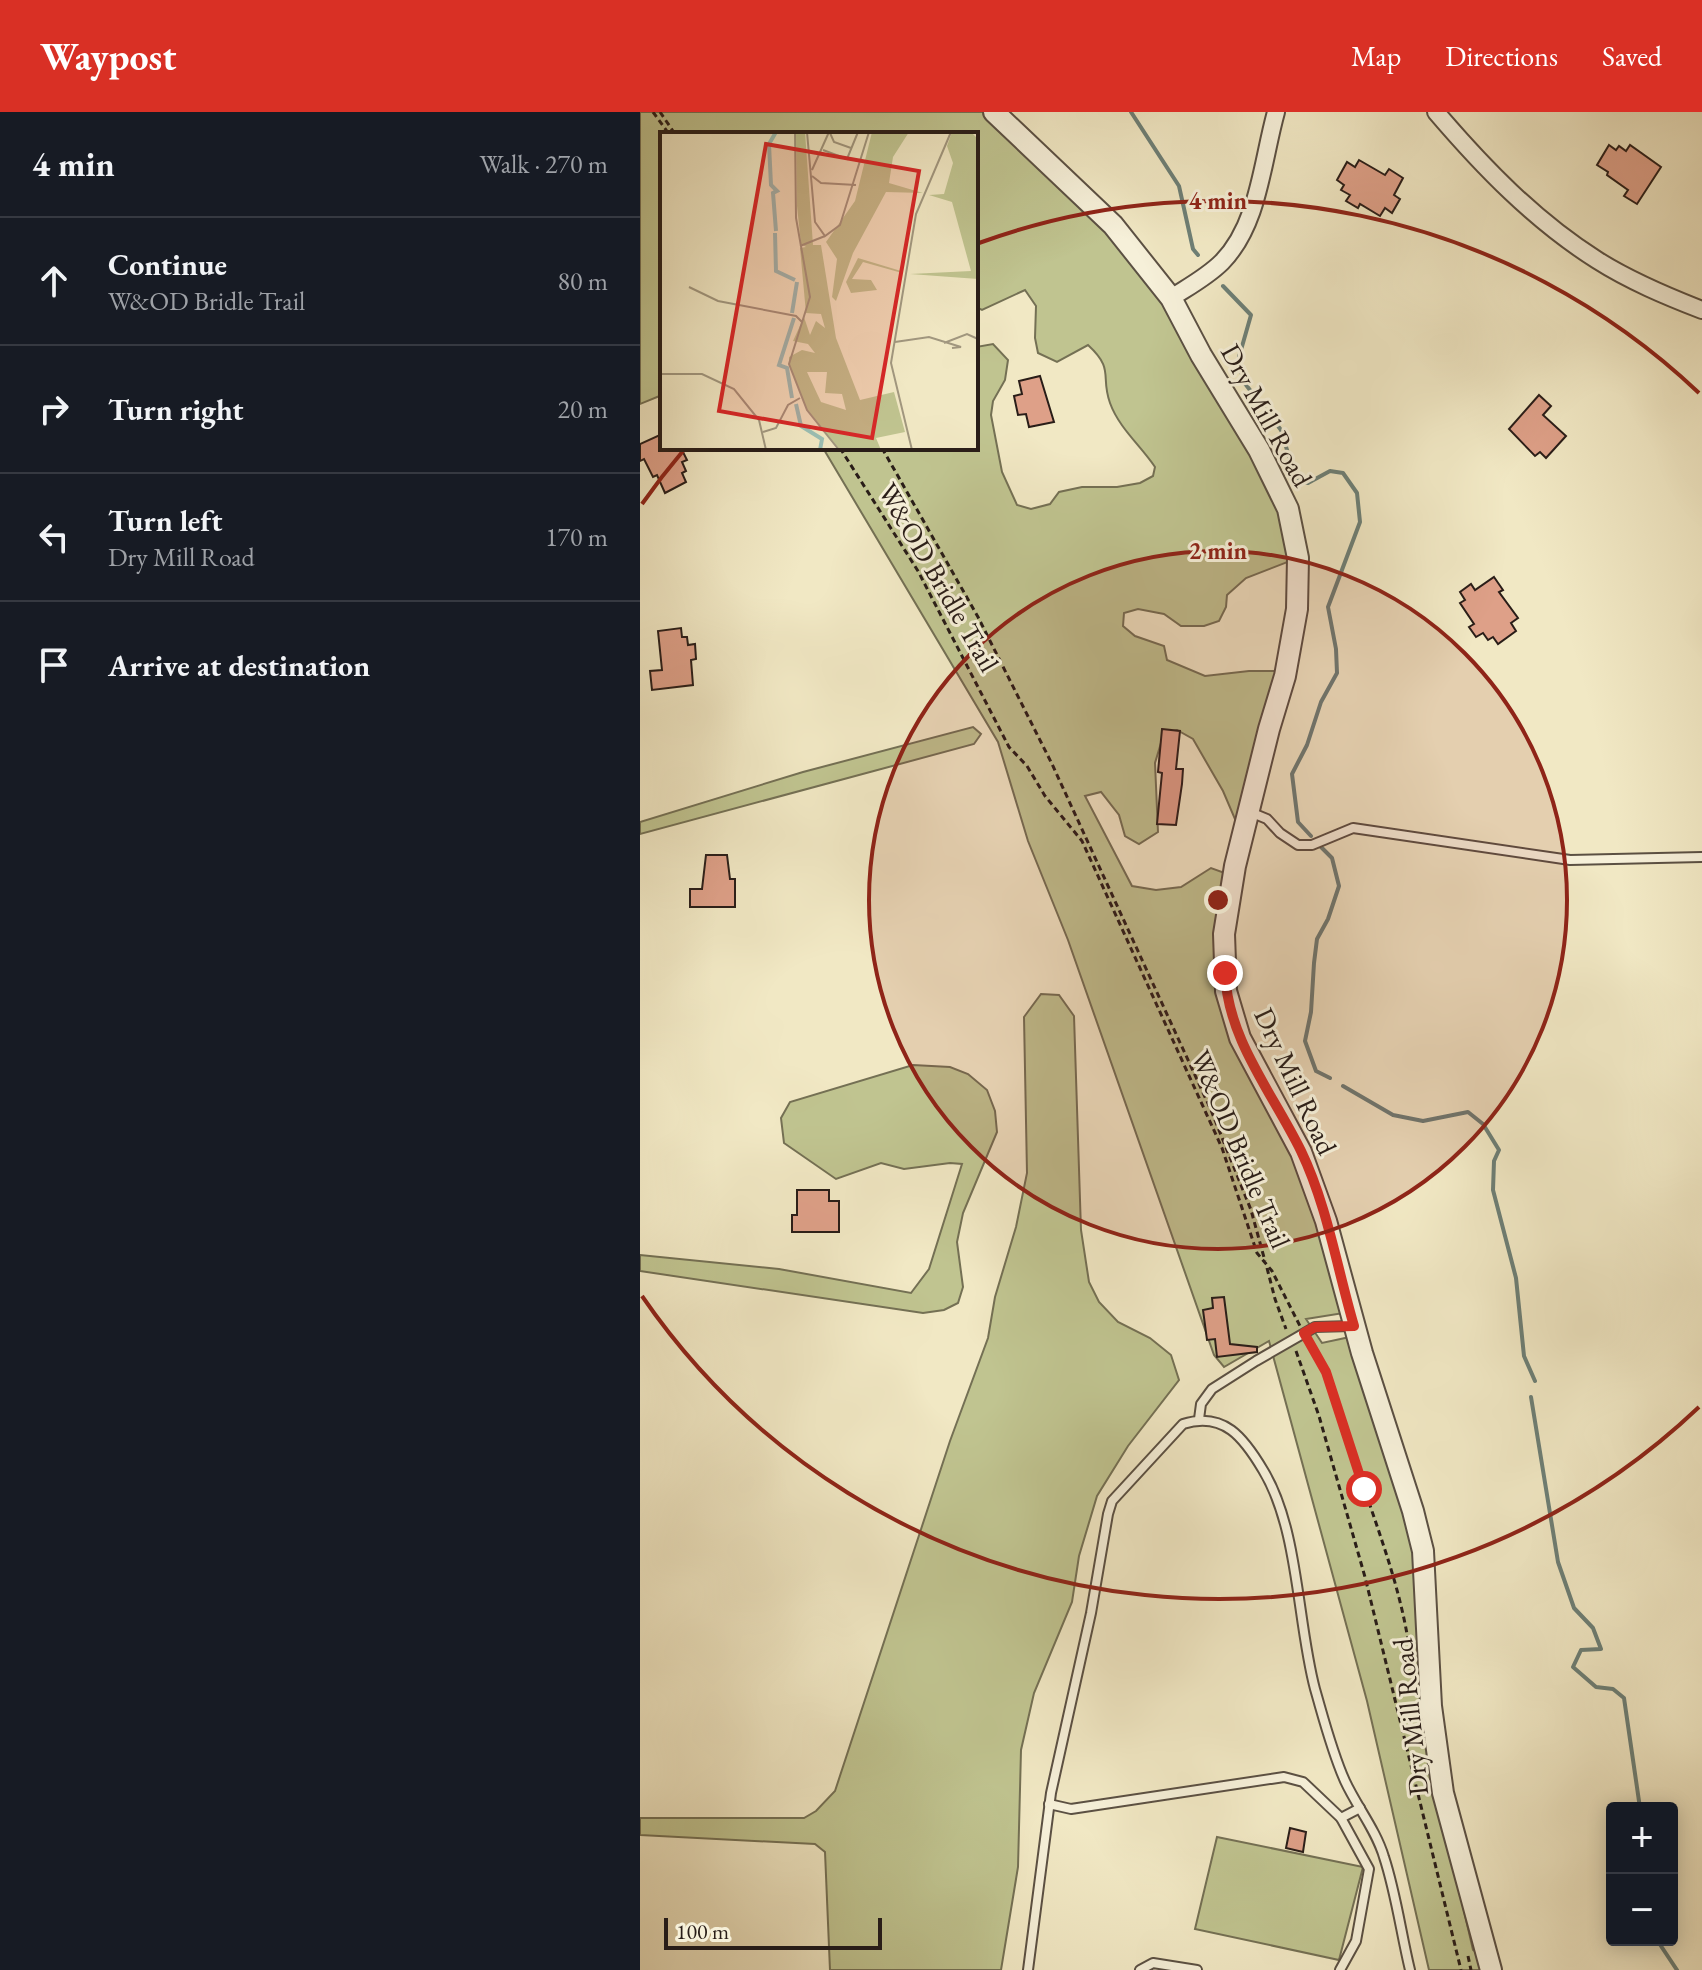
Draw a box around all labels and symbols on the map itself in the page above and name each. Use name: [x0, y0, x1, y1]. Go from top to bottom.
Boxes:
inset map: [660, 132, 978, 450]
text: 4 min: [1189, 185, 1248, 216]
street label: Dry Mill Road: [1213, 337, 1321, 494]
street label: W&OD Bridle Trail: [870, 476, 1008, 678]
text: 2 min: [1189, 535, 1248, 566]
centre of rings: [1204, 886, 1232, 914]
route end: [1207, 955, 1243, 991]
street label: Dry Mill Road: [1246, 1002, 1346, 1161]
street label: W&OD Bridle Trail: [1183, 1044, 1299, 1254]
route start: [1346, 1471, 1382, 1507]
street label: Dry Mill Road: [1384, 1636, 1436, 1797]
scale bar: [664, 1914, 882, 1950]

